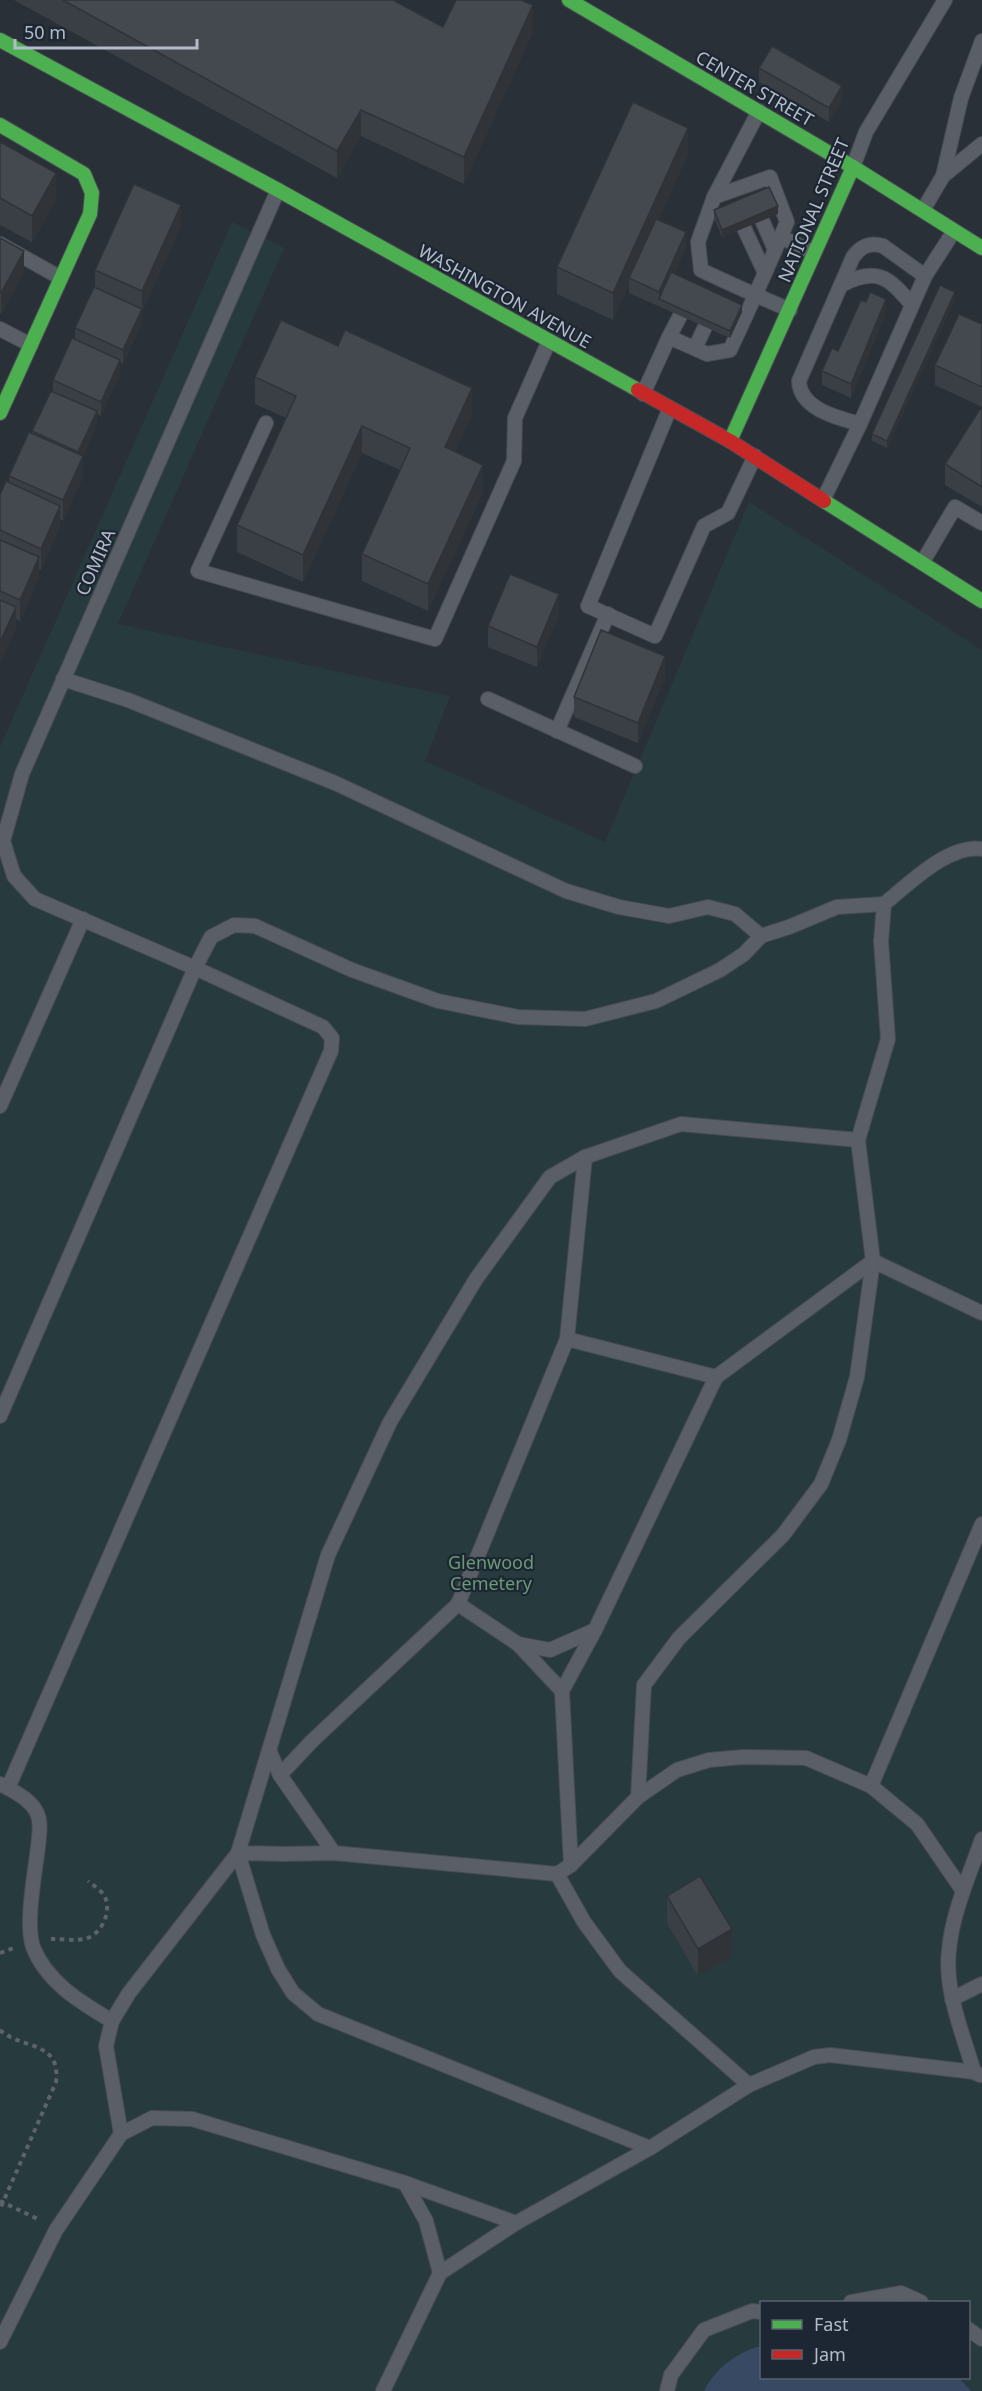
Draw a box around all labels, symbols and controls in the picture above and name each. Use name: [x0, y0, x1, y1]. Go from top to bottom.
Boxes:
scale bar: [15, 12, 196, 50]
text: 50 m: [24, 20, 66, 44]
street label: CENTER STREET: [692, 45, 818, 131]
street label: NATIONAL STREET: [772, 134, 854, 286]
street label: WASHINGTON AVENUE: [414, 238, 596, 354]
street label: COMIRA: [70, 525, 120, 599]
park label: Glenwood Cemetery: [448, 1550, 534, 1595]
legend: [760, 2301, 970, 2379]
text: Fast: [814, 2312, 849, 2336]
text: Jam: [812, 2342, 846, 2366]

